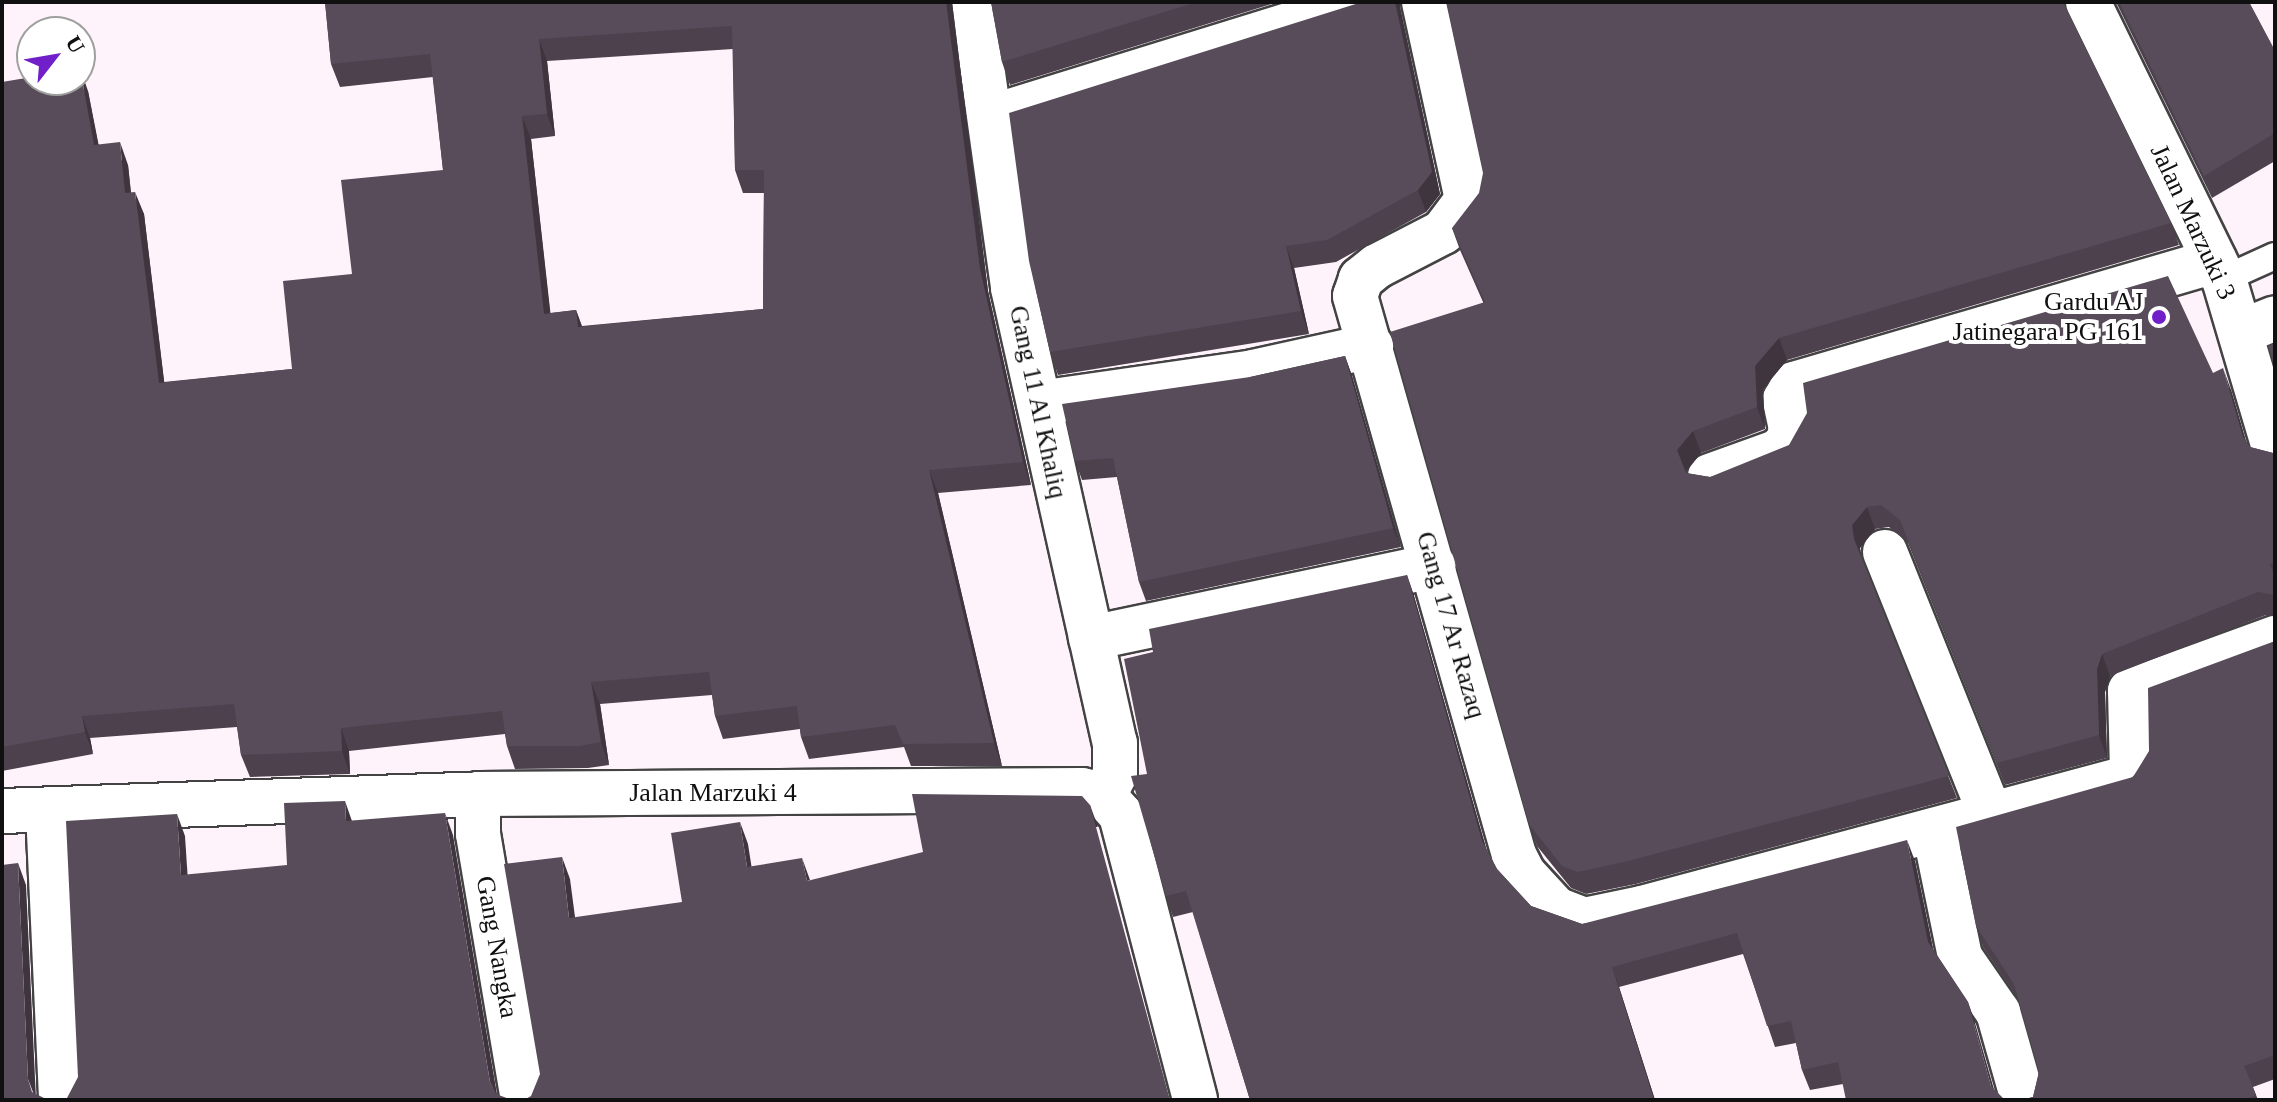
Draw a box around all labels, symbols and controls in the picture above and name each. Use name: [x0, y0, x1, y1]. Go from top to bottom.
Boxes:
north arrow: [16, 16, 96, 96]
text: U: [60, 31, 90, 58]
street label: Jalan Marzuki 3: [2143, 140, 2243, 304]
place label: Gardu AJ Jatinegara PG 161: [1952, 286, 2143, 348]
street label: Gang 11 Al Khaliq: [1002, 302, 1074, 502]
marker: Gardu AJ Jatinegara PG 161: [2150, 308, 2168, 326]
street label: Gang 17 Ar Razaq: [1409, 527, 1493, 723]
street label: Jalan Marzuki 4: [629, 777, 797, 809]
street label: Gang Nangka: [469, 874, 525, 1020]

